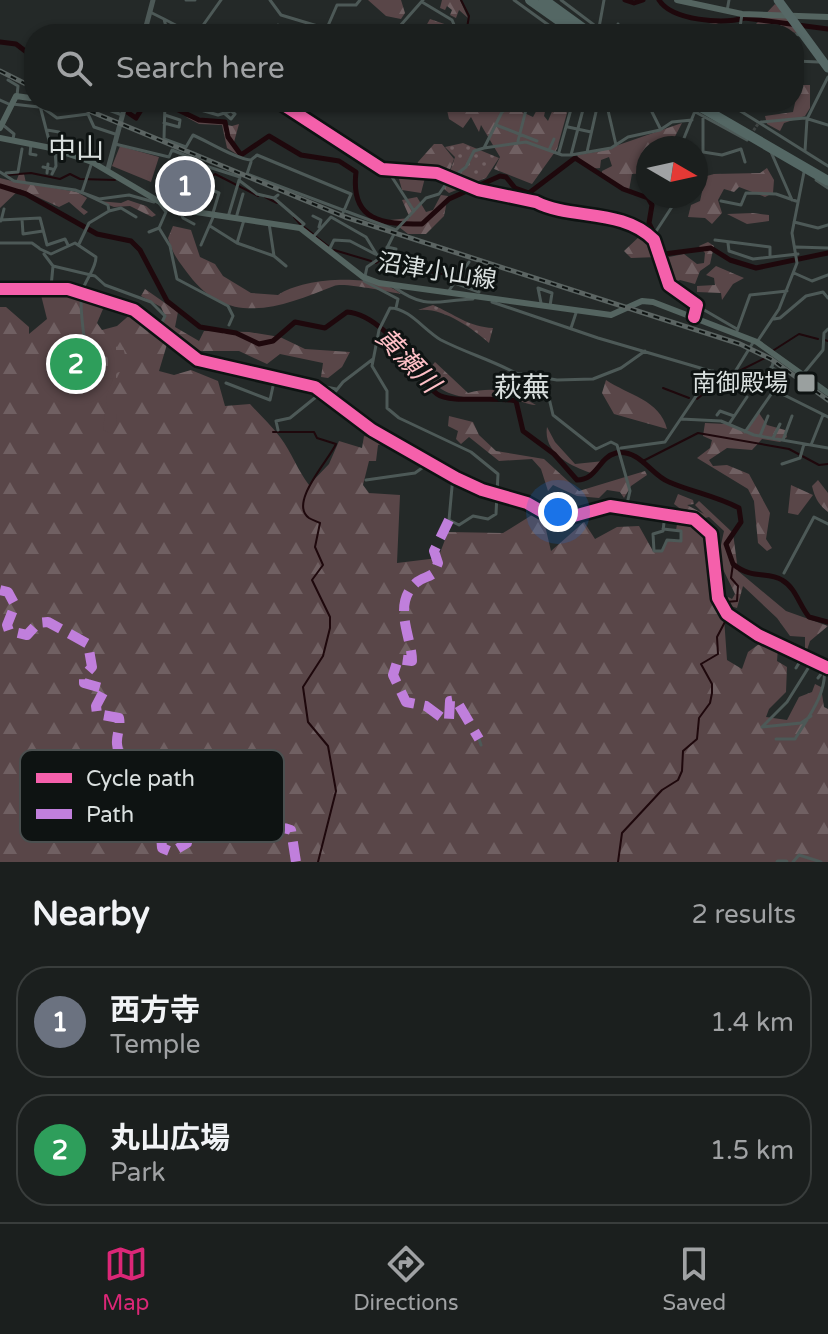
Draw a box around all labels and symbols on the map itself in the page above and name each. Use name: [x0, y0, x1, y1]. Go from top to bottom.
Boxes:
district label: 中山: [48, 132, 104, 166]
north arrow: [636, 136, 708, 208]
pin: 1: [159, 156, 211, 216]
street label: 沼津小山線: [375, 248, 498, 295]
water label: 黄瀬川: [369, 322, 448, 401]
pin: 2: [50, 334, 102, 394]
place label: 南御殿場: [692, 369, 788, 398]
district label: 萩蕪: [494, 371, 550, 405]
marker: 南御殿場: [795, 372, 817, 394]
your location: [538, 492, 578, 532]
legend: [20, 750, 284, 842]
text: Cycle path: [86, 766, 195, 792]
text: Path: [86, 802, 134, 828]

